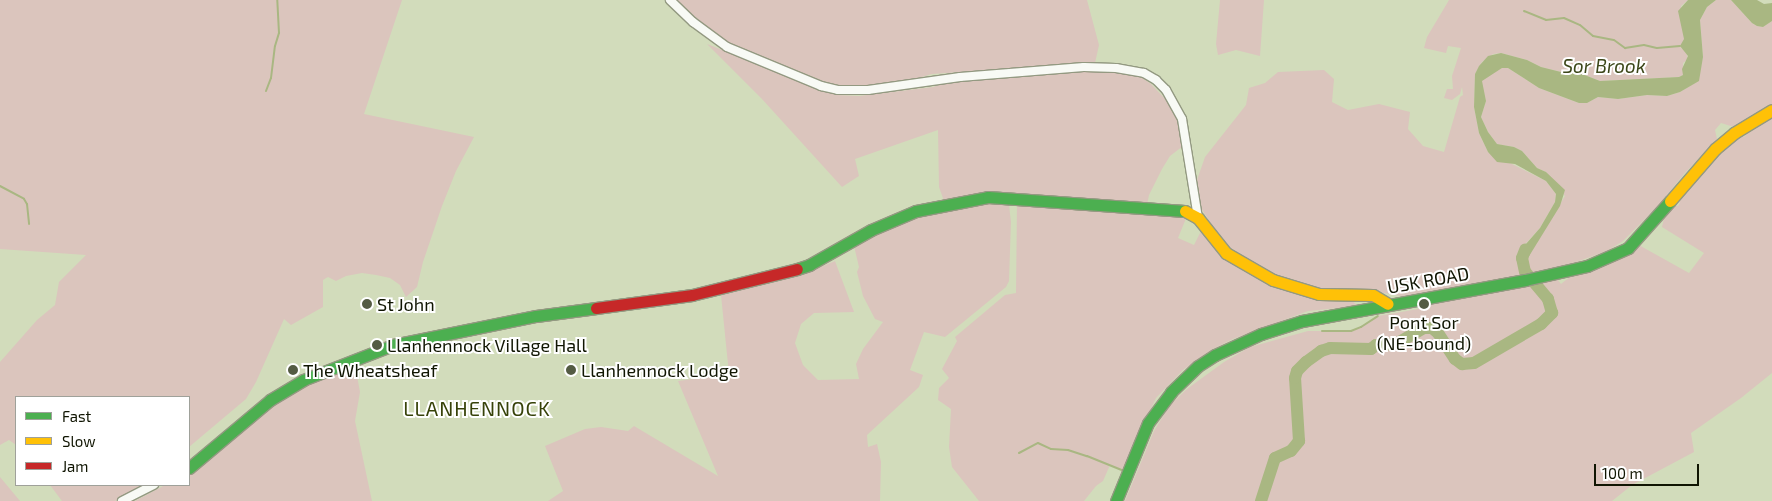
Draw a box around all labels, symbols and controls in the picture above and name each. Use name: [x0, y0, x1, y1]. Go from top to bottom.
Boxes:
water label: Sor Brook: [1562, 55, 1646, 77]
street label: USK ROAD: [1385, 262, 1471, 298]
place label: St John: [377, 293, 435, 315]
marker: St John: [361, 298, 373, 310]
marker: Pont Sor (NE-bound): [1418, 298, 1430, 310]
place label: Pont Sor (NE-bound): [1377, 312, 1471, 354]
place label: Llanhennock Village Hall: [387, 334, 587, 356]
marker: Llanhennock Village Hall: [371, 339, 383, 351]
place label: The Wheatsheaf: [303, 359, 438, 381]
place label: Llanhennock Lodge: [581, 359, 739, 381]
marker: The Wheatsheaf: [287, 364, 299, 376]
marker: Llanhennock Lodge: [565, 364, 577, 376]
legend: [15, 396, 190, 486]
district label: LLANHENNOCK: [402, 396, 552, 420]
text: Fast: [62, 407, 91, 425]
text: Slow: [62, 432, 96, 450]
scale bar: [1597, 454, 1702, 486]
text: Jam: [62, 457, 88, 475]
text: 100 m: [1602, 464, 1643, 482]

